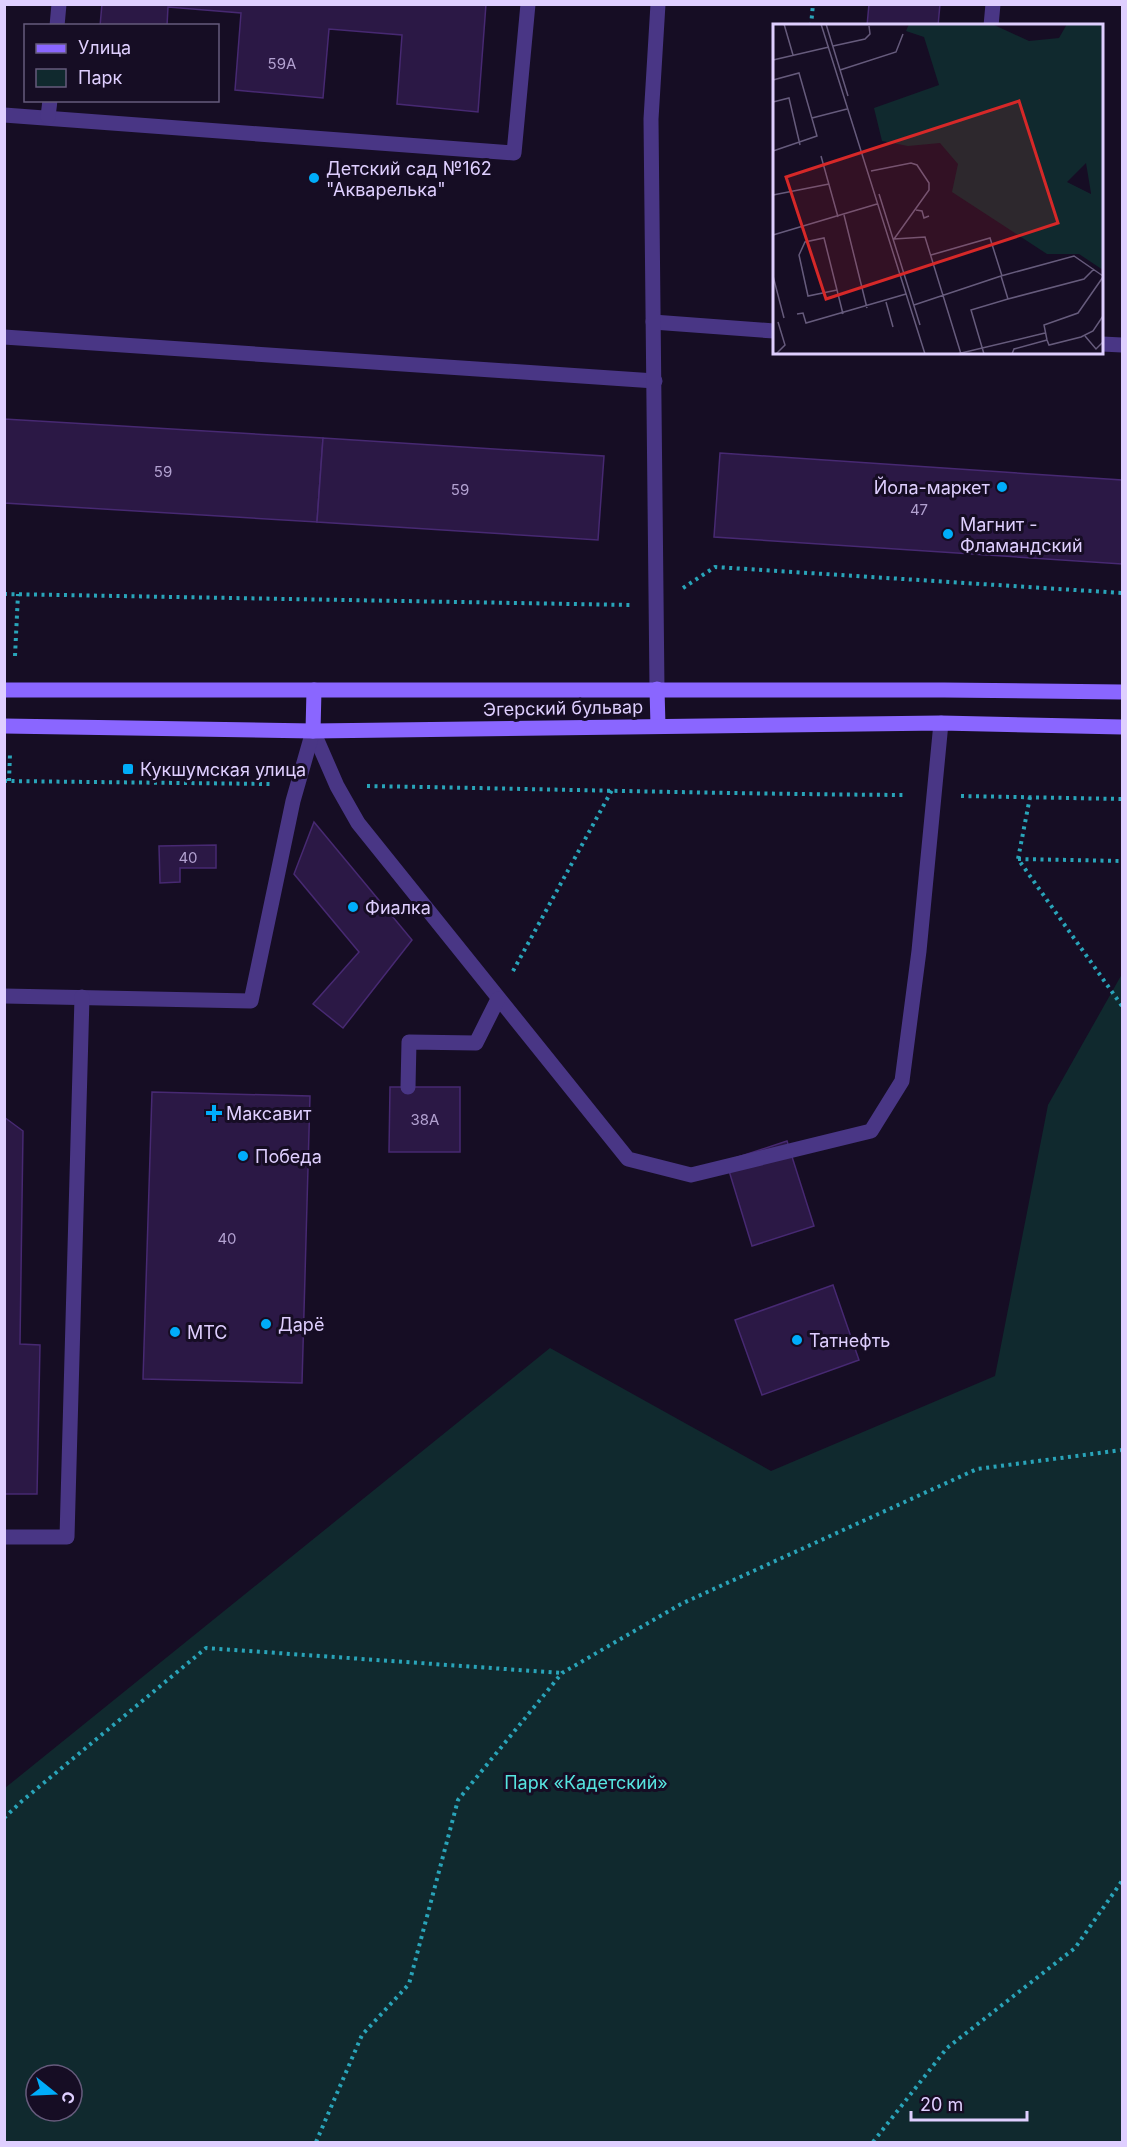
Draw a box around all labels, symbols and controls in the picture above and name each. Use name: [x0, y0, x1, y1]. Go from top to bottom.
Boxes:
legend: [24, 24, 219, 102]
inset map: [773, 24, 1103, 354]
text: Улица: [78, 37, 131, 58]
house number: 59А: [268, 54, 296, 73]
text: Парк: [78, 67, 123, 88]
place label: Детский сад №162 "Акварелька": [326, 158, 492, 200]
marker: Детский сад №162 "Акварелька": [307, 171, 321, 185]
house number: 59: [154, 462, 172, 481]
place label: Йола-маркет: [874, 476, 991, 498]
house number: 59: [451, 480, 469, 499]
marker: Йола-маркет: [995, 480, 1009, 494]
house number: 47: [910, 500, 928, 519]
place label: Магнит - Фламандский: [960, 514, 1083, 556]
marker: Магнит - Фламандский: [941, 527, 955, 541]
street label: Эгерский бульвар: [483, 696, 643, 720]
place label: Кукшумская улица: [140, 759, 306, 780]
marker: Кукшумская улица: [121, 762, 135, 776]
house number: 40: [178, 848, 198, 867]
place label: Фиалка: [365, 897, 431, 918]
marker: Фиалка: [346, 900, 360, 914]
place label: Максавит: [226, 1103, 312, 1124]
marker: Максавит: [207, 1106, 221, 1120]
house number: 38А: [411, 1110, 439, 1129]
place label: Победа: [255, 1146, 322, 1167]
marker: Победа: [236, 1149, 250, 1163]
house number: 40: [217, 1229, 237, 1248]
place label: Дарё: [278, 1314, 324, 1335]
marker: Дарё: [259, 1317, 273, 1331]
place label: МТС: [187, 1322, 228, 1343]
marker: МТС: [168, 1325, 182, 1339]
place label: Татнефть: [809, 1330, 890, 1351]
marker: Татнефть: [790, 1333, 804, 1347]
park label: Парк «Кадетский»: [504, 1772, 668, 1793]
north arrow: [24, 2063, 84, 2123]
scale bar: [911, 2084, 1026, 2122]
text: С: [57, 2089, 80, 2107]
text: 20 m: [920, 2094, 963, 2115]

